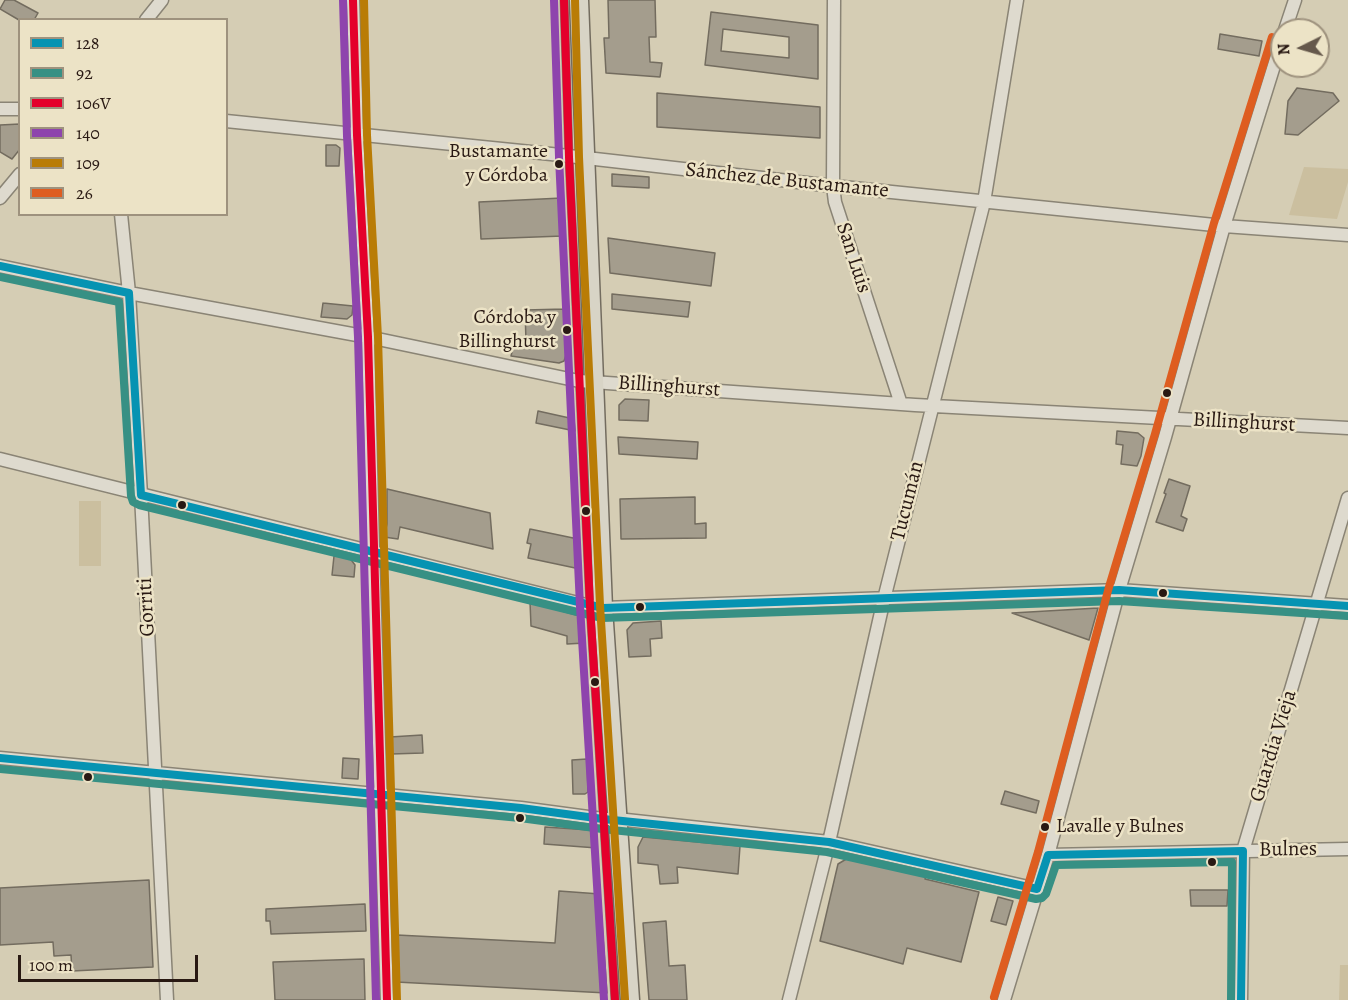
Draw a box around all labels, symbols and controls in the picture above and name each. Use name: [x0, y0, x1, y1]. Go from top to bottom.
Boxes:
legend: [18, 18, 228, 216]
north arrow: [1270, 18, 1330, 78]
text: 128: [76, 31, 99, 55]
text: N: [1273, 43, 1296, 56]
text: 92: [76, 61, 93, 85]
text: 106V: [76, 91, 111, 115]
text: 140: [76, 121, 100, 145]
place label: Bustamante y Córdoba: [449, 140, 548, 187]
text: 109: [76, 151, 100, 175]
marker: Bustamante y Córdoba: [553, 158, 565, 170]
street label: Sánchez de Bustamante: [684, 158, 890, 204]
text: 26: [76, 181, 93, 205]
street label: San Luis: [830, 220, 876, 296]
place label: Córdoba y Billinghurst: [458, 306, 556, 353]
marker: Córdoba y Billinghurst: [561, 324, 573, 336]
street label: Billinghurst: [617, 371, 721, 403]
unlabelled marker: [1161, 387, 1173, 399]
street label: Billinghurst: [1192, 408, 1296, 438]
street label: Tucumán: [886, 459, 930, 543]
unlabelled marker: [176, 499, 188, 511]
unlabelled marker: [580, 505, 592, 517]
street label: Gorriti: [133, 577, 161, 637]
unlabelled marker: [1157, 587, 1169, 599]
unlabelled marker: [634, 601, 646, 613]
unlabelled marker: [589, 676, 601, 688]
street label: Guardia Vieja: [1245, 687, 1303, 805]
unlabelled marker: [82, 771, 94, 783]
unlabelled marker: [514, 812, 526, 824]
place label: Lavalle y Bulnes: [1056, 815, 1184, 839]
marker: Lavalle y Bulnes: [1039, 821, 1051, 833]
street label: Bulnes: [1259, 837, 1317, 863]
unlabelled marker: [1206, 856, 1218, 868]
scale bar: [21, 943, 201, 981]
text: 100 m: [29, 953, 73, 977]

